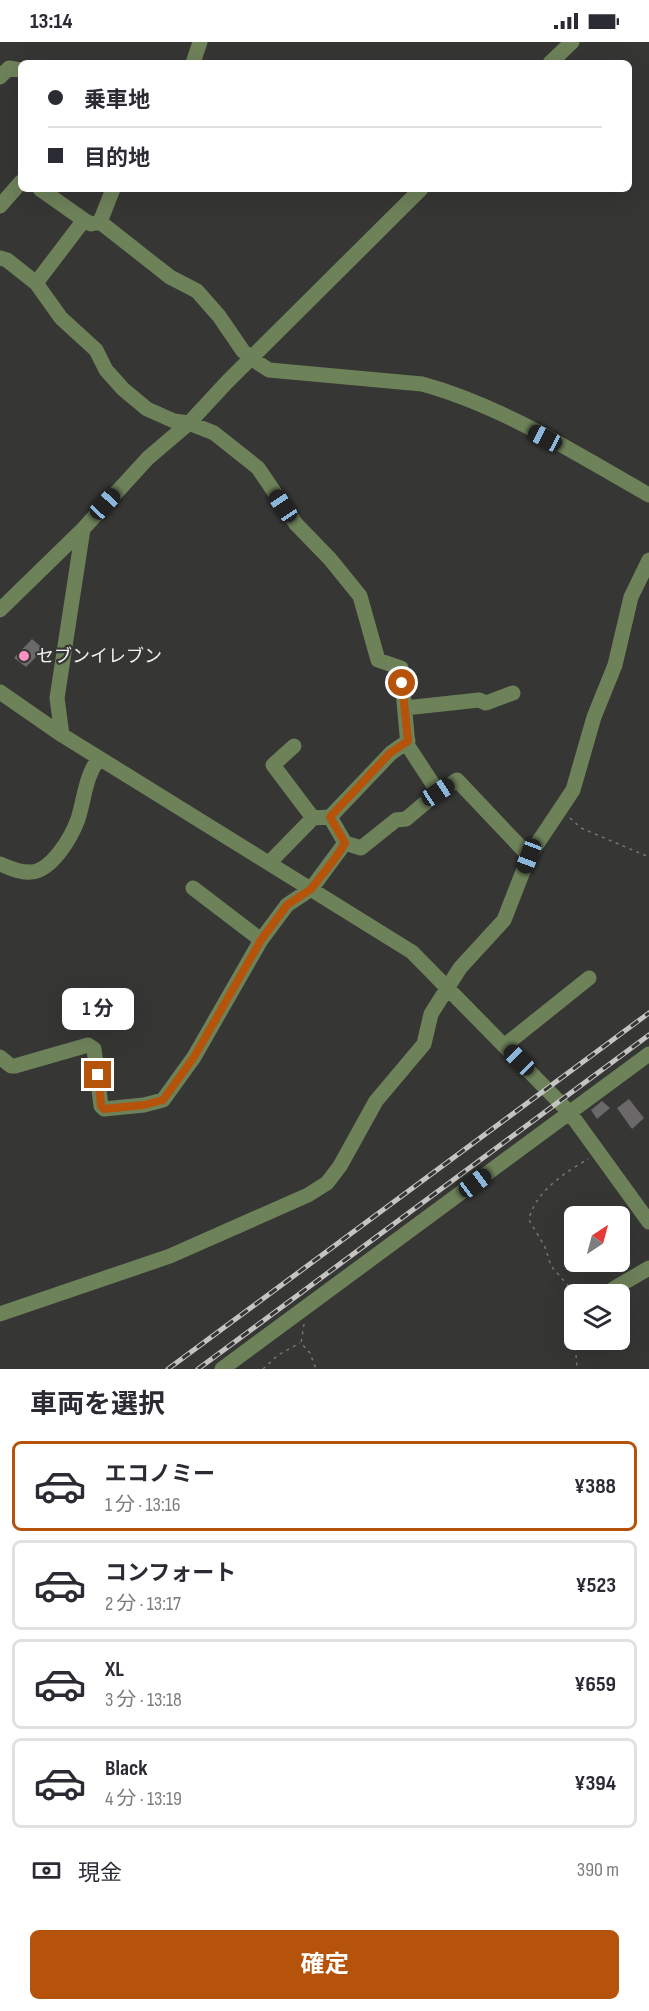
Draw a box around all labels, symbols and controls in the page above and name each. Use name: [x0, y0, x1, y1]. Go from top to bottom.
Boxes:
text: 13:14: [30, 8, 72, 35]
text: 乗車地: [84, 87, 150, 114]
text: 目的地: [84, 145, 150, 172]
car: [525, 422, 565, 454]
car: [86, 485, 124, 523]
car: [265, 486, 301, 526]
place label: セブンイレブン: [36, 646, 162, 667]
marker: セブンイレブン: [17, 649, 31, 663]
route start: [388, 669, 415, 696]
car: [418, 775, 458, 809]
car: [514, 836, 544, 876]
callout: 1 分: [62, 988, 134, 1030]
text: 1 分: [83, 997, 113, 1021]
car: [500, 1041, 538, 1079]
route end: [84, 1061, 111, 1088]
car: [455, 1165, 495, 1201]
north arrow: [564, 1206, 630, 1272]
map controls: [564, 1206, 630, 1350]
button: layers: [564, 1284, 630, 1350]
text: 車両を選択: [30, 1389, 165, 1421]
icon: car: [33, 1459, 87, 1513]
text: エコノミー: [105, 1461, 215, 1488]
text: ¥388: [574, 1473, 616, 1500]
text: 1 分 · 13:16: [105, 1493, 180, 1517]
icon: car: [33, 1558, 87, 1612]
text: コンフォート: [105, 1560, 236, 1587]
text: ¥523: [576, 1572, 616, 1599]
text: 2 分 · 13:17: [105, 1592, 181, 1616]
text: XL: [105, 1656, 124, 1683]
icon: car: [33, 1657, 87, 1711]
text: ¥659: [574, 1671, 616, 1698]
text: 3 分 · 13:18: [105, 1688, 182, 1712]
text: Black: [105, 1755, 147, 1782]
icon: car: [33, 1756, 87, 1810]
text: ¥394: [574, 1770, 616, 1797]
text: 4 分 · 13:19: [105, 1787, 182, 1811]
icon: cash: [30, 1854, 63, 1887]
text: 390 m: [577, 1858, 619, 1882]
text: 現金: [78, 1860, 122, 1887]
button: 確定: [30, 1930, 619, 1999]

